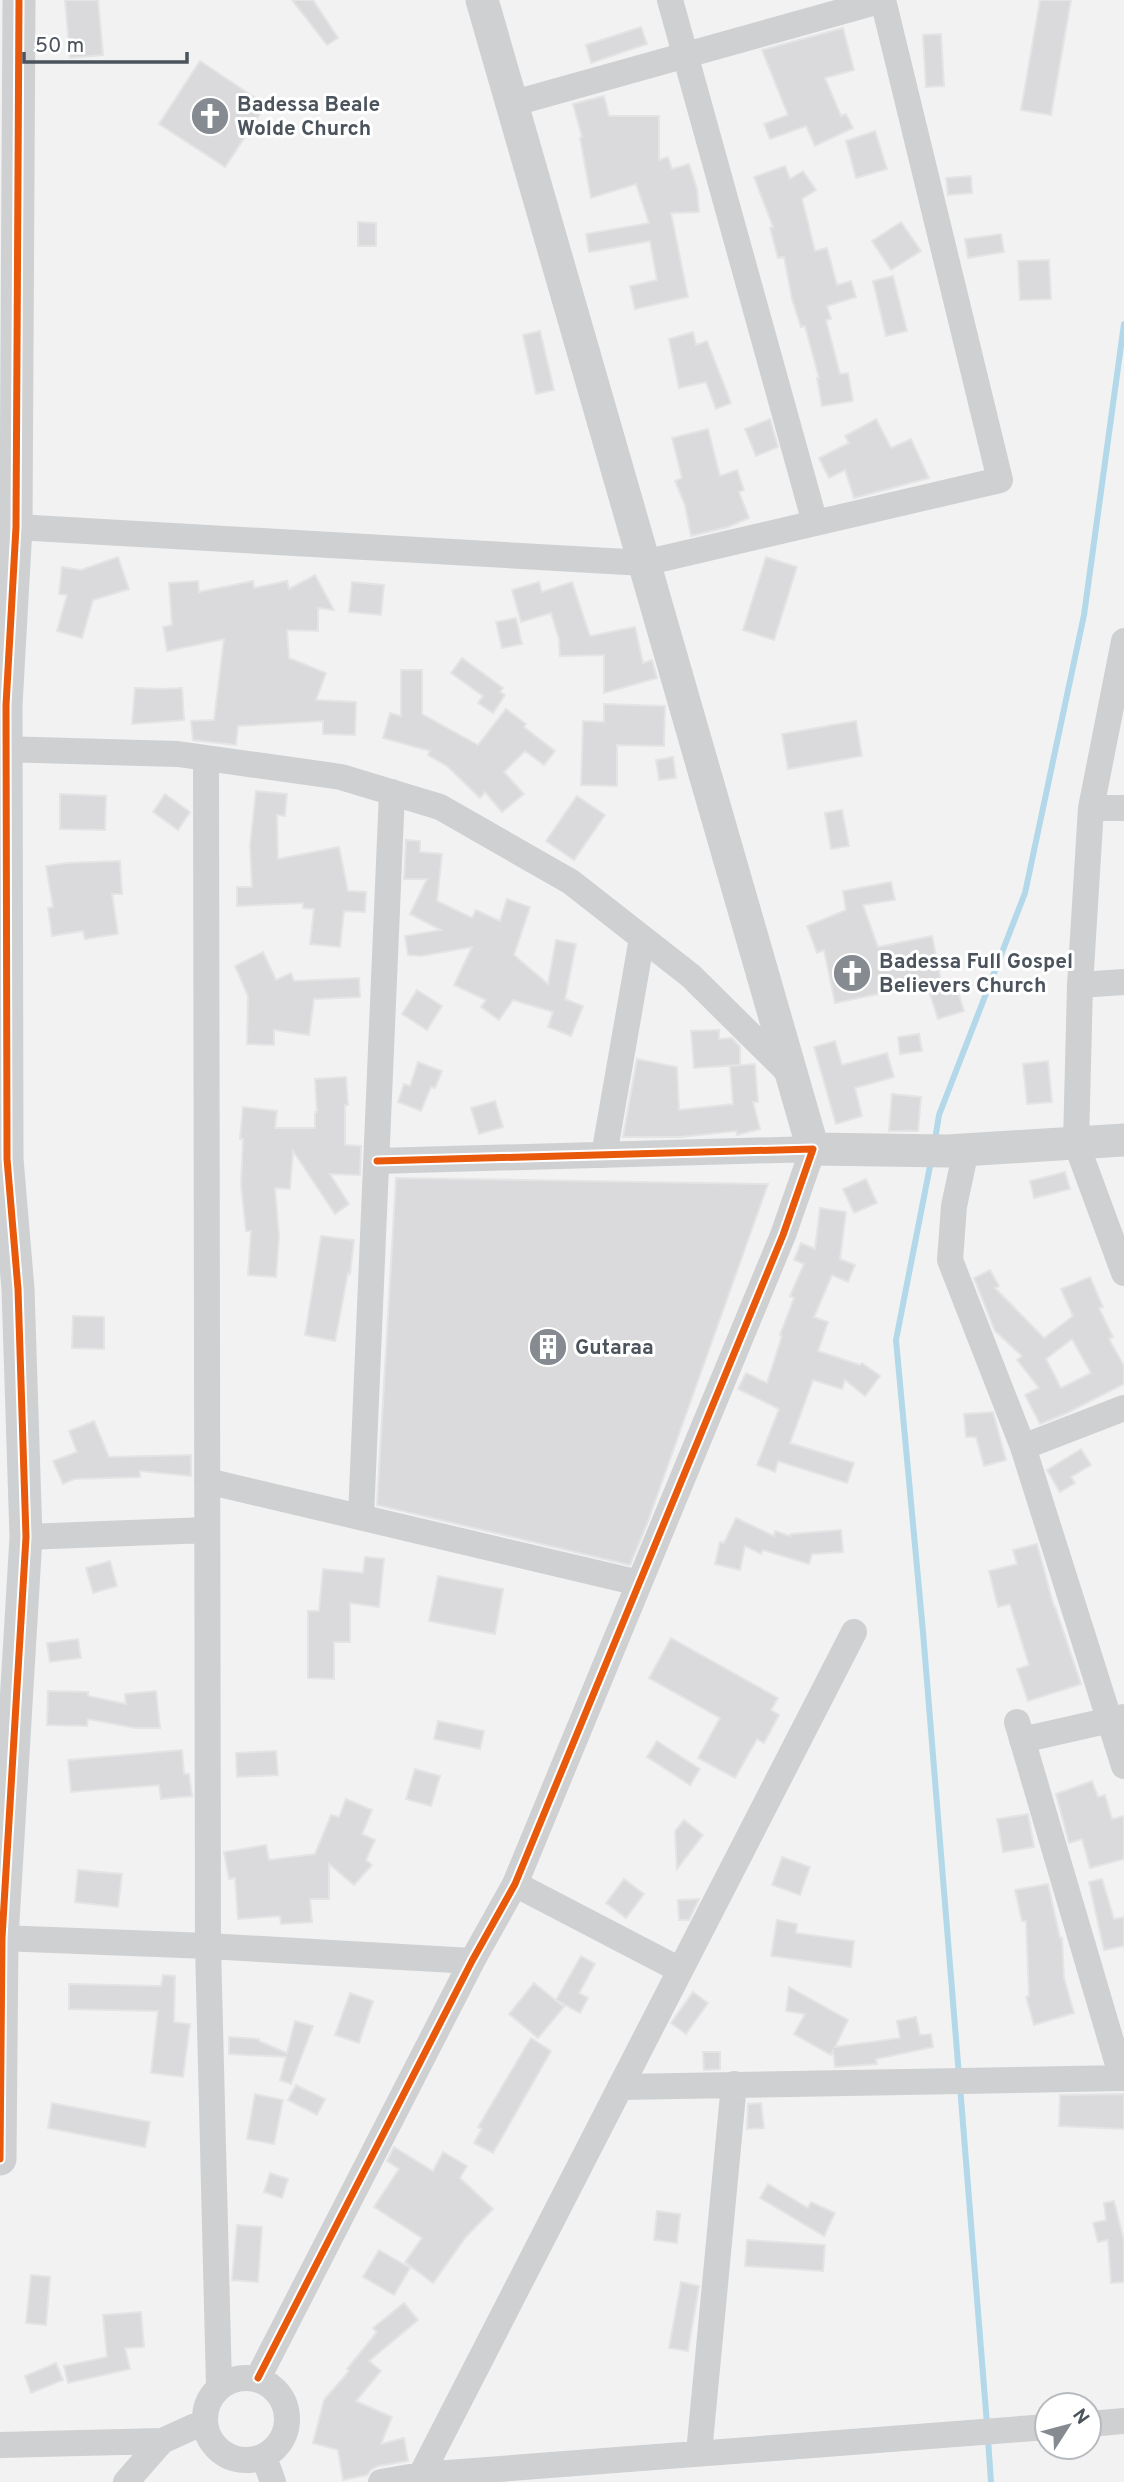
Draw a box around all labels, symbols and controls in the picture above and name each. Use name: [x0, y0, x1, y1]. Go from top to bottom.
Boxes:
scale bar: [24, 21, 187, 65]
text: 50 m: [35, 33, 84, 60]
place label: Badessa Beale Wolde Church: [237, 92, 380, 143]
church icon: Badessa Beale Wolde Church: [189, 95, 231, 137]
place label: Badessa Full Gospel Believers Church: [879, 949, 1073, 1000]
church icon: Badessa Full Gospel Believers Church: [831, 952, 873, 994]
building icon: Gutaraa: [527, 1326, 569, 1368]
place label: Gutaraa: [575, 1335, 654, 1362]
north arrow: [1033, 2391, 1103, 2461]
text: N: [1066, 2405, 1094, 2430]

